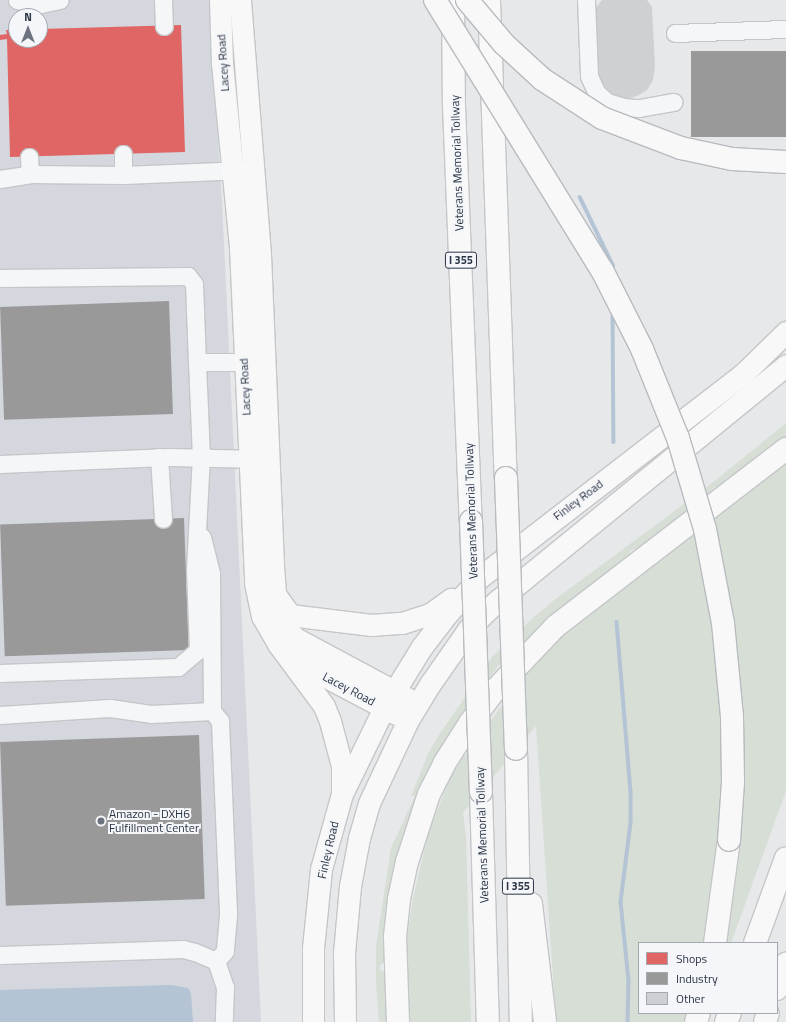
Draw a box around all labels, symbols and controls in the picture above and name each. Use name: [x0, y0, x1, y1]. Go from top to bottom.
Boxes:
north arrow: [8, 8, 48, 48]
text: N: [24, 9, 32, 25]
street label: Lacey Road: [214, 34, 232, 92]
street label: Veterans Memorial Tollway: [447, 95, 467, 231]
road number: I 355: [444, 251, 478, 269]
street label: Lacey Road: [236, 358, 254, 416]
street label: Veterans Memorial Tollway: [461, 443, 481, 579]
street label: Finley Road: [550, 477, 606, 523]
street label: Lacey Road: [320, 669, 378, 709]
street label: Veterans Memorial Tollway: [472, 767, 492, 903]
place label: Amazon - DXH6 Fulfillment Center: [109, 807, 199, 835]
marker: Amazon - DXH6 Fulfillment Center: [96, 816, 106, 826]
street label: Finley Road: [314, 820, 342, 880]
road number: I 355: [501, 877, 535, 895]
legend: [638, 942, 778, 1014]
text: Shops: [676, 949, 707, 968]
text: Industry: [676, 969, 718, 988]
text: Other: [676, 989, 705, 1008]

